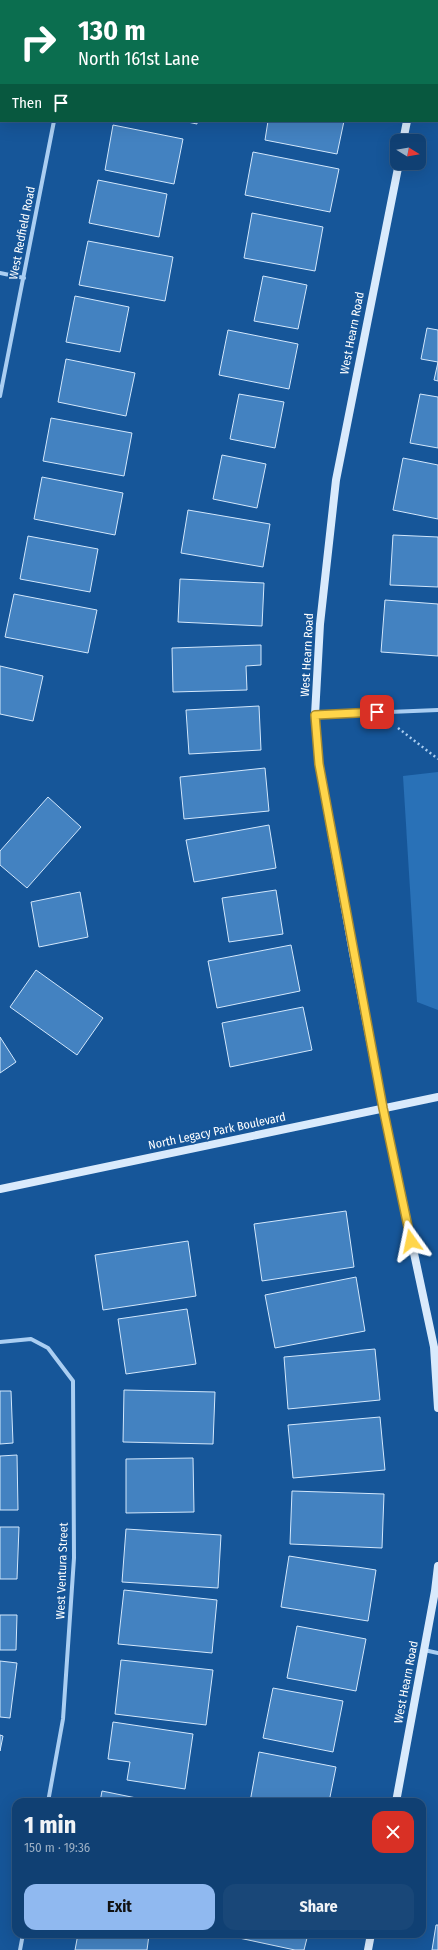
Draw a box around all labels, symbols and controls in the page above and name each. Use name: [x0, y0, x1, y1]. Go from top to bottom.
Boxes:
text: 130 m: [78, 14, 146, 47]
icon: right: [12, 16, 64, 68]
text: North 161st Lane: [78, 48, 199, 70]
icon: arrive: [50, 92, 72, 114]
text: Then: [12, 94, 42, 112]
north arrow: [390, 134, 426, 170]
map controls: [390, 134, 426, 170]
street label: West Redfield Road: [6, 185, 38, 281]
street label: West Hearn Road: [337, 291, 367, 375]
street label: West Hearn Road: [298, 613, 316, 697]
pin: [360, 695, 394, 729]
icon: arrive: [366, 701, 388, 723]
street label: North Legacy Park Boulevard: [147, 1110, 287, 1152]
position arrow: [390, 1220, 432, 1262]
street label: West Ventura Street: [53, 1522, 71, 1620]
street label: West Hearn Road: [391, 1640, 421, 1724]
text: 1 min: [24, 1811, 76, 1839]
button: close: [372, 1811, 414, 1853]
text: 150 m · 19:36: [24, 1840, 90, 1855]
button: Exit: [24, 1884, 215, 1930]
button: Share: [223, 1884, 414, 1930]

